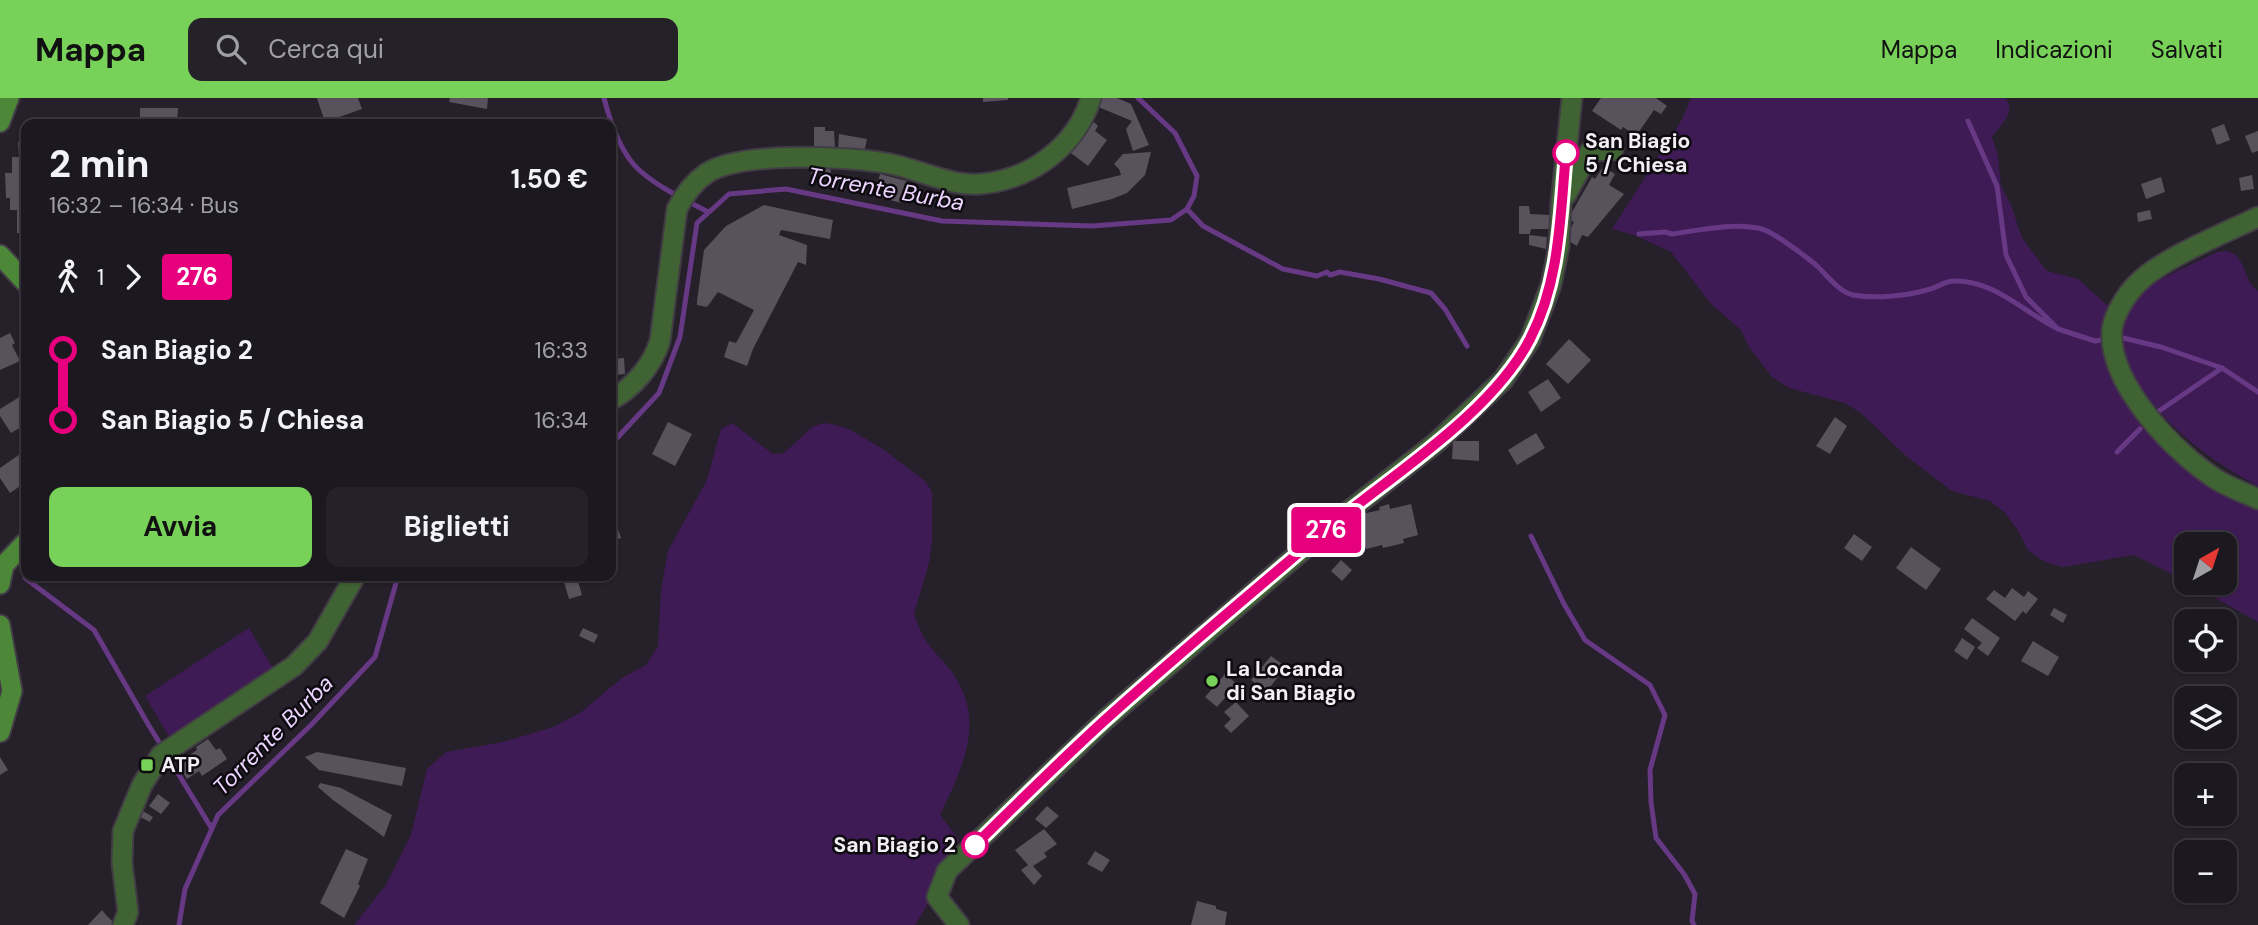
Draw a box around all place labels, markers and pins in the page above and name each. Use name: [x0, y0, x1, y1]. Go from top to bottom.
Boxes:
place label: San Biagio 5 / Chiesa: [1585, 127, 1690, 179]
marker: San Biagio 5 / Chiesa: [1553, 140, 1579, 166]
place label: La Locanda di San Biagio: [1226, 655, 1356, 707]
marker: La Locanda di San Biagio: [1204, 673, 1220, 689]
place label: ATP: [161, 751, 200, 779]
marker: ATP: [139, 757, 155, 773]
place label: San Biagio 2: [834, 831, 956, 859]
marker: San Biagio 2: [962, 832, 988, 858]

